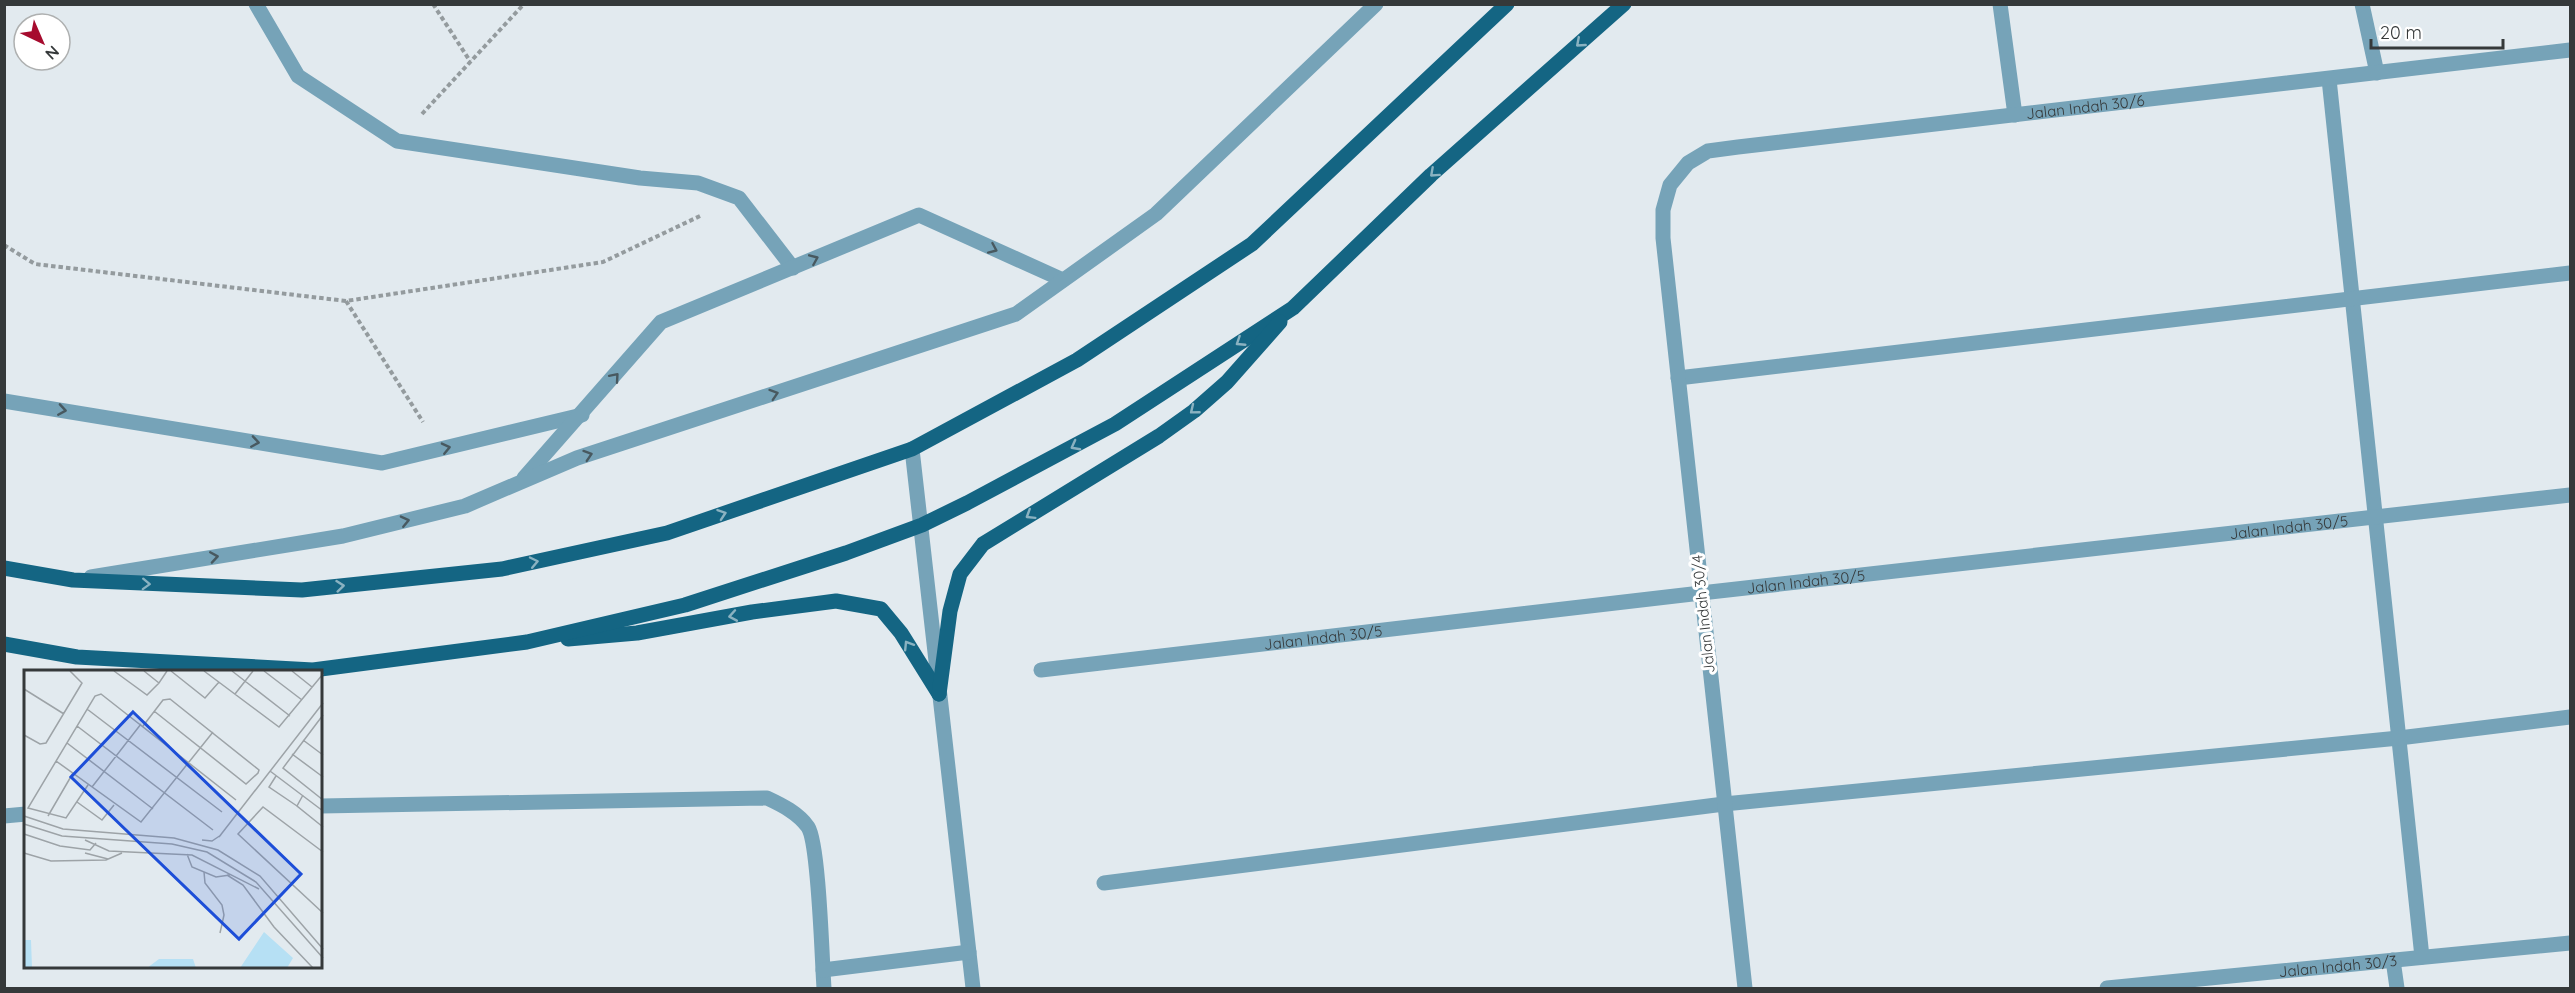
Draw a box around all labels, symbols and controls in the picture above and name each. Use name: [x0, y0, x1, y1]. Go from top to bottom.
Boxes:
north arrow: [12, 12, 72, 72]
scale bar: [2371, 12, 2503, 50]
text: 20 m: [2380, 21, 2422, 44]
one-way arrow: [1576, 36, 1587, 47]
text: N: [41, 42, 64, 64]
street label: Jalan Indah 30/6: [2025, 90, 2145, 123]
one-way arrow: [1430, 166, 1441, 177]
one-way arrow: [987, 242, 998, 254]
one-way arrow: [808, 254, 819, 266]
one-way arrow: [1236, 335, 1247, 346]
one-way arrow: [608, 373, 619, 384]
one-way arrow: [768, 388, 778, 401]
one-way arrow: [57, 403, 67, 416]
one-way arrow: [1190, 403, 1201, 414]
one-way arrow: [249, 435, 259, 448]
one-way arrow: [1071, 439, 1082, 450]
one-way arrow: [441, 442, 451, 455]
one-way arrow: [582, 449, 593, 462]
one-way arrow: [1026, 507, 1036, 519]
one-way arrow: [716, 508, 727, 521]
street label: Jalan Indah 30/5: [2229, 511, 2349, 543]
one-way arrow: [400, 515, 410, 528]
one-way arrow: [209, 551, 219, 564]
street label: Jalan Indah 30/4: [1687, 554, 1719, 674]
one-way arrow: [528, 556, 538, 569]
street label: Jalan Indah 30/5: [1746, 565, 1866, 597]
one-way arrow: [141, 577, 150, 590]
one-way arrow: [336, 580, 345, 593]
one-way arrow: [728, 609, 738, 622]
street label: Jalan Indah 30/5: [1263, 621, 1383, 653]
one-way arrow: [904, 641, 915, 652]
inset map: [24, 670, 322, 969]
street label: Jalan Indah 30/3: [2278, 950, 2398, 981]

